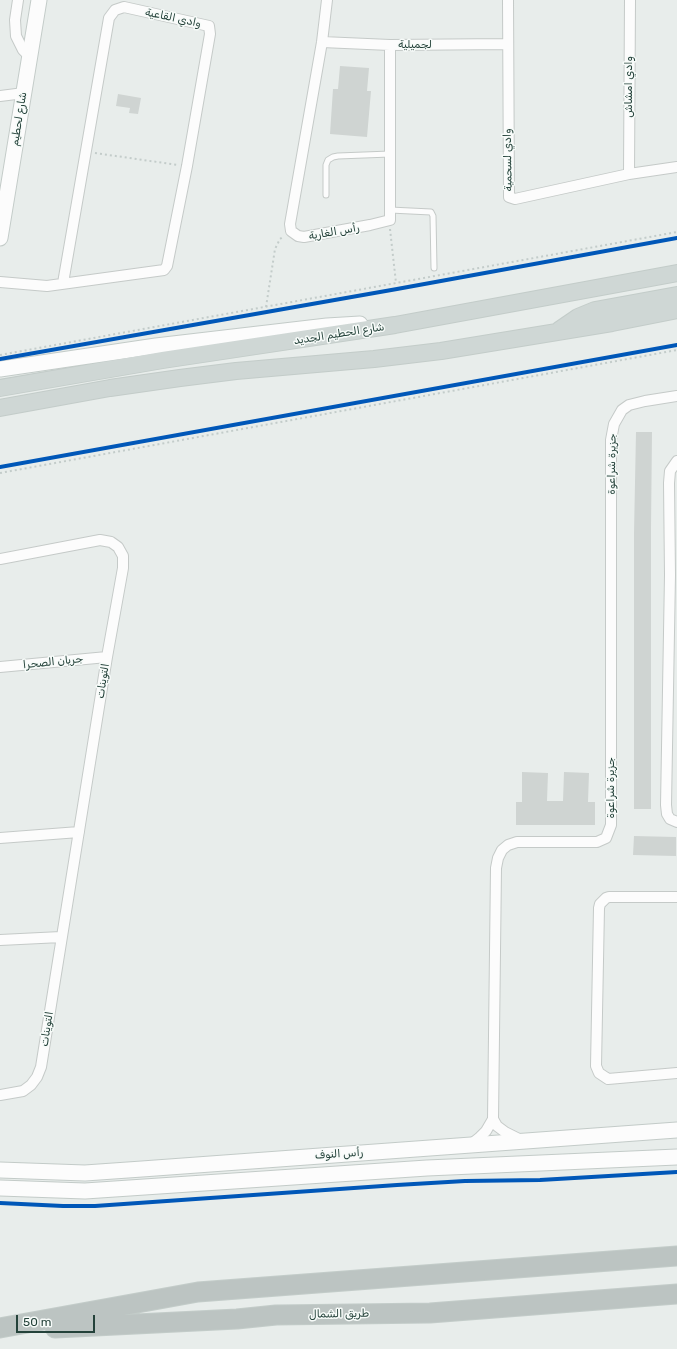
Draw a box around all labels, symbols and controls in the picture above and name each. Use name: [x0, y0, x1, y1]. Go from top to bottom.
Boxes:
street label: وادي القاعية: [144, 6, 202, 30]
street label: لجميلية: [398, 38, 432, 52]
street label: وادي امشاش: [622, 56, 636, 118]
street label: شارع لحطيم: [8, 91, 30, 147]
street label: وادي لسحمية: [501, 128, 515, 192]
street label: رأس الغارية: [308, 221, 360, 243]
street label: شارع الحطيم الجديد: [293, 320, 385, 348]
street label: جزيرة شراعوة: [605, 433, 619, 495]
street label: جريان الصحرا: [22, 652, 84, 672]
street label: التوينات: [94, 663, 112, 699]
street label: جزيرة شراعوة: [604, 757, 618, 819]
street label: التوينات: [38, 1011, 56, 1047]
street label: رأس النوف: [314, 1146, 364, 1162]
scale bar: [18, 1307, 97, 1333]
street label: طريق الشمال: [309, 1307, 369, 1321]
text: 50 m: [23, 1315, 51, 1329]

